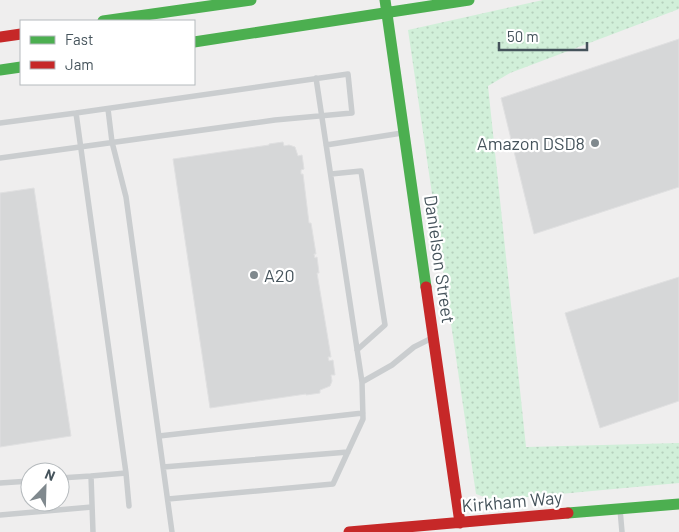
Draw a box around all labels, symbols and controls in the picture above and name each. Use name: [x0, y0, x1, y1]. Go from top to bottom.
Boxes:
legend: [20, 20, 195, 85]
scale bar: [499, 20, 586, 52]
text: 50 m: [507, 27, 539, 45]
text: Fast: [65, 30, 93, 48]
text: Jam: [65, 55, 94, 73]
place label: Amazon DSD8: [477, 132, 585, 154]
marker: Amazon DSD8: [589, 137, 601, 149]
street label: Danielson Street: [420, 194, 460, 324]
place label: A20: [264, 264, 295, 286]
marker: A20: [248, 269, 260, 281]
north arrow: [20, 462, 70, 512]
text: N: [43, 465, 58, 484]
street label: Kirkham Way: [461, 486, 563, 516]

